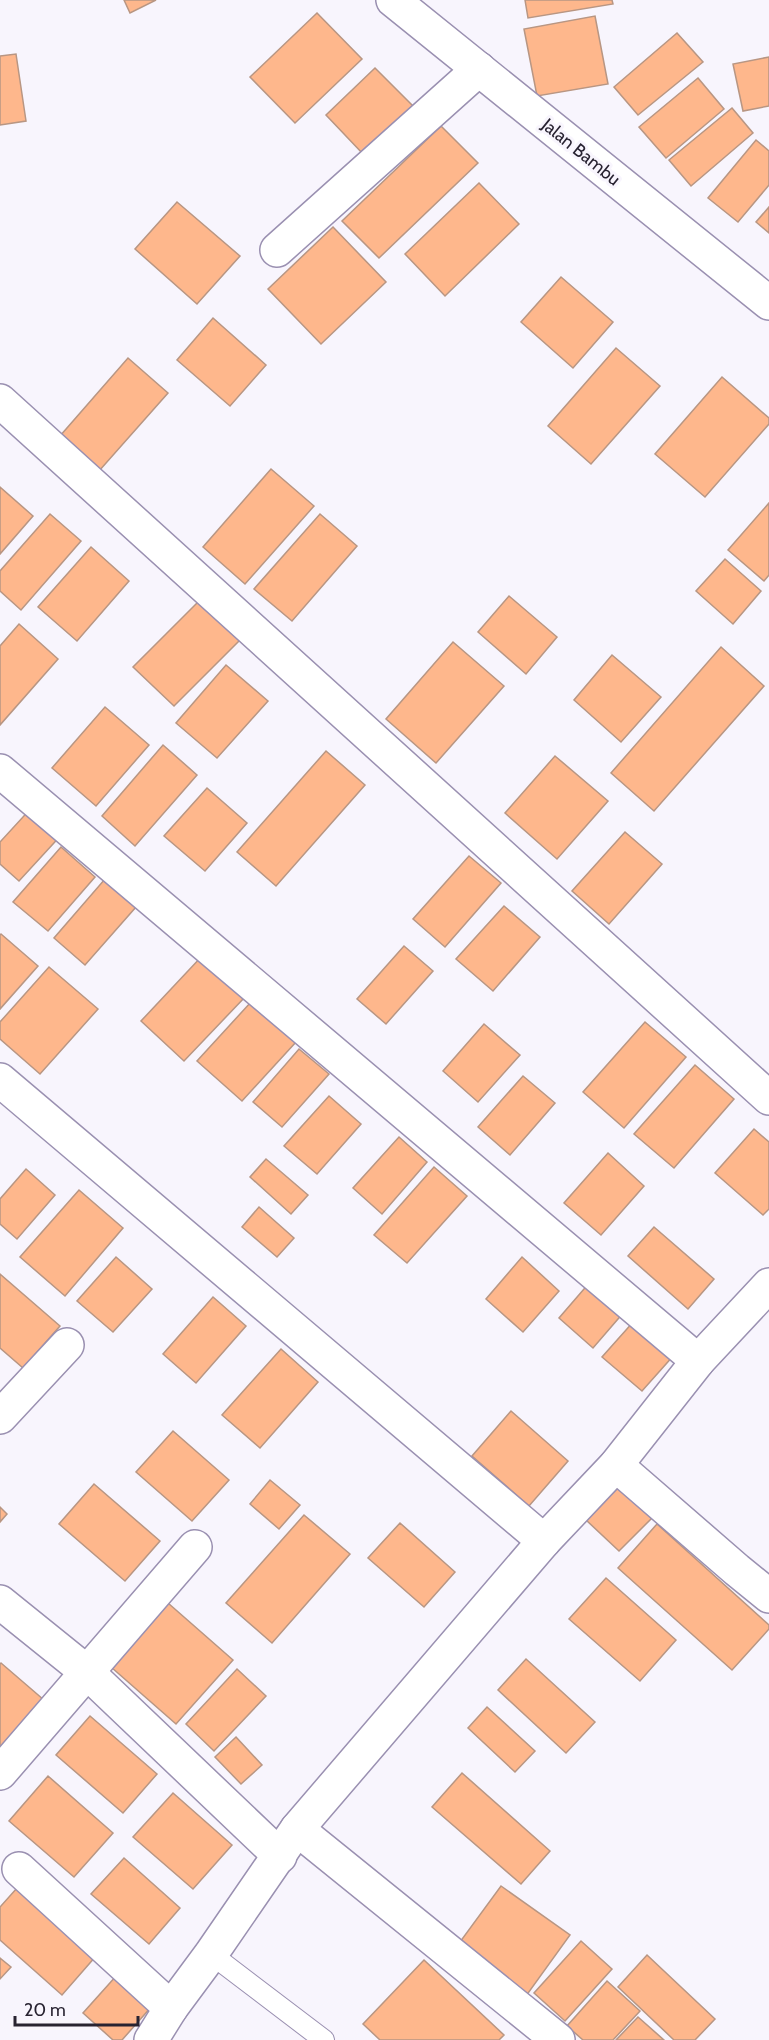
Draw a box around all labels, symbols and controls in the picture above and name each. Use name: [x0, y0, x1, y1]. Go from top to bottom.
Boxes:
street label: Jalan Bambu: [537, 113, 625, 190]
scale bar: [15, 1989, 138, 2027]
text: 20 m: [24, 1999, 66, 2021]

